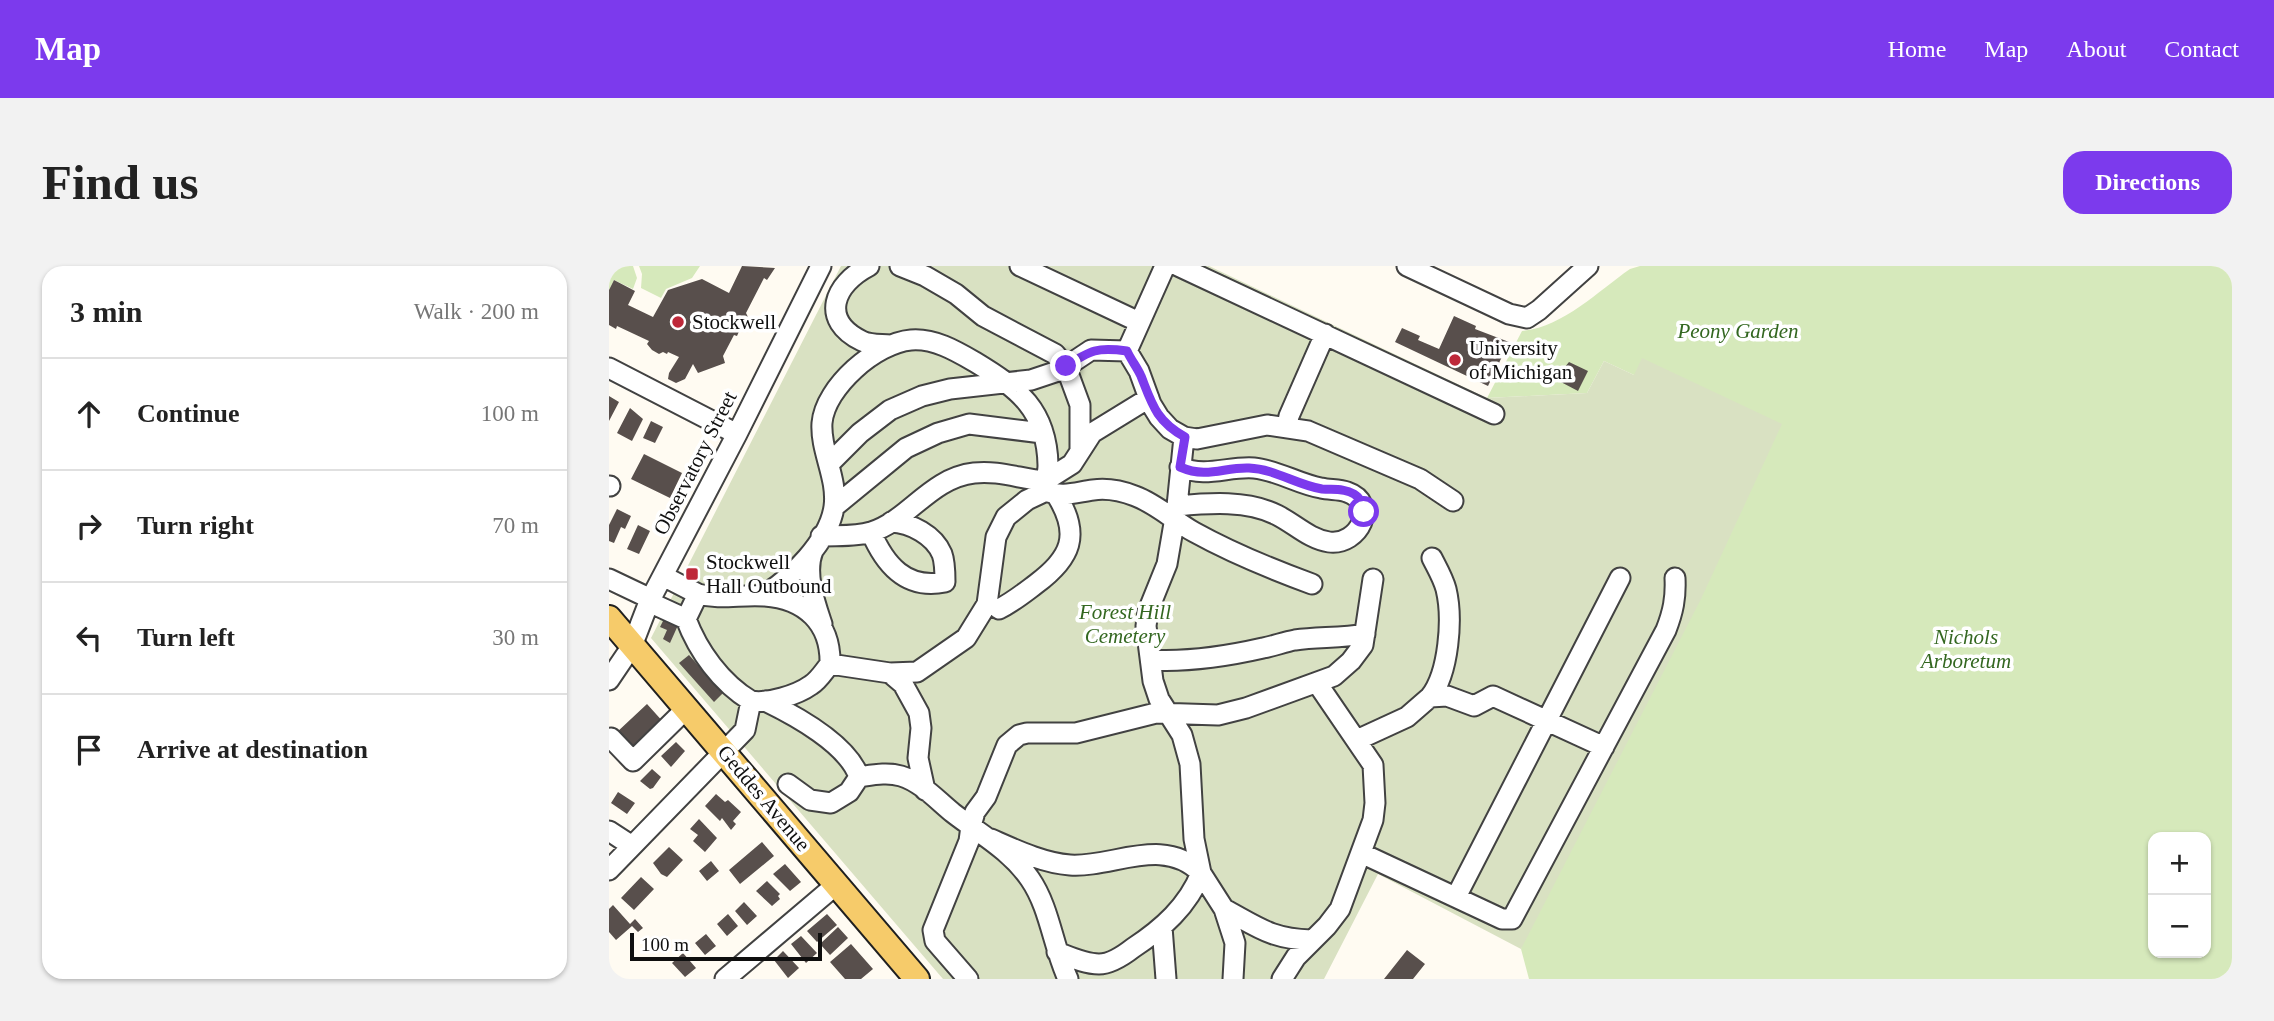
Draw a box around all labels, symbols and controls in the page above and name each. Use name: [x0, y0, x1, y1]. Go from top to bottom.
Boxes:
text: Map: [35, 31, 101, 67]
text: Home: [1888, 36, 1946, 62]
text: Map: [1984, 36, 2028, 62]
text: About: [2066, 36, 2126, 62]
text: Contact: [2164, 36, 2239, 62]
button: Directions: [2063, 151, 2232, 214]
text: Find us: [42, 155, 199, 210]
text: 3 min: [70, 295, 143, 328]
text: Walk · 200 m: [414, 299, 539, 324]
place label: Stockwell: [692, 310, 776, 334]
marker: Stockwell: [670, 314, 686, 330]
park label: Peony Garden: [1676, 319, 1799, 343]
place label: University of Michigan: [1469, 336, 1573, 384]
route end: [1050, 350, 1081, 381]
marker: University of Michigan: [1447, 352, 1463, 368]
street label: Observatory Street: [648, 387, 742, 539]
icon: ahead: [70, 395, 108, 433]
text: Continue: [137, 399, 240, 428]
text: 100 m: [481, 401, 539, 426]
route start: [1348, 496, 1379, 527]
icon: right: [70, 507, 108, 545]
text: Turn right: [137, 511, 254, 540]
text: 70 m: [492, 513, 539, 538]
place label: Stockwell Hall Outbound: [706, 550, 832, 598]
marker: Stockwell Hall Outbound: [684, 566, 700, 582]
park label: Forest Hill Cemetery: [1078, 600, 1171, 648]
icon: left: [70, 619, 108, 657]
text: Turn left: [137, 623, 235, 652]
text: 30 m: [492, 625, 539, 650]
park label: Nichols Arboretum: [1919, 625, 2011, 673]
icon: arrive: [70, 731, 108, 769]
text: Arrive at destination: [137, 735, 368, 764]
street label: Geddes Avenue: [713, 740, 815, 856]
map controls: [2148, 832, 2211, 958]
button: +: [2148, 832, 2211, 895]
button: −: [2148, 895, 2211, 958]
scale bar: [630, 930, 823, 962]
text: 100 m: [641, 934, 689, 955]

